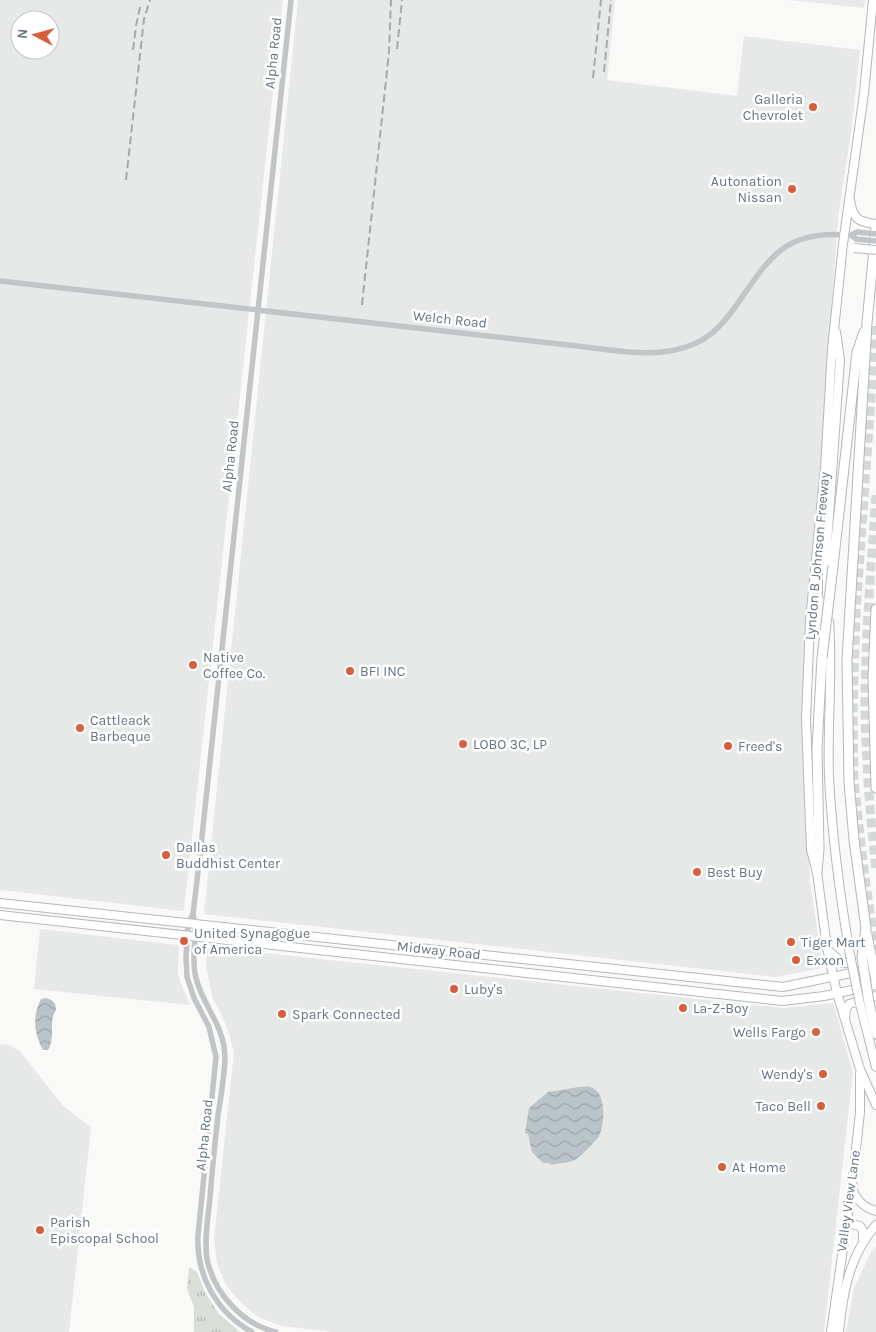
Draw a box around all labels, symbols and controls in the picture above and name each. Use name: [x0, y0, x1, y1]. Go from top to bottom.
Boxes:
north arrow: [10, 10, 60, 60]
street label: Alpha Road: [261, 16, 286, 90]
text: N: [14, 28, 32, 40]
place label: Galleria Chevrolet: [743, 91, 803, 124]
marker: Galleria Chevrolet: [807, 101, 819, 113]
place label: Autonation Nissan: [711, 173, 782, 206]
marker: Autonation Nissan: [786, 183, 798, 195]
street label: Welch Road: [412, 307, 488, 332]
street label: Alpha Road: [218, 419, 243, 493]
street label: Lyndon B Johnson Freeway: [802, 471, 833, 641]
place label: Native Coffee Co.: [203, 649, 266, 682]
marker: Native Coffee Co.: [187, 659, 199, 671]
place label: BFI INC: [360, 663, 405, 680]
marker: BFI INC: [344, 665, 356, 677]
place label: Cattleack Barbeque: [90, 712, 151, 745]
marker: Cattleack Barbeque: [74, 722, 86, 734]
place label: LOBO 3C, LP: [473, 736, 547, 753]
marker: LOBO 3C, LP: [457, 738, 469, 750]
place label: Freed's: [738, 738, 782, 755]
marker: Freed's: [722, 740, 734, 752]
place label: Dallas Buddhist Center: [176, 839, 281, 872]
marker: Dallas Buddhist Center: [160, 849, 172, 861]
place label: Best Buy: [707, 864, 763, 881]
marker: Best Buy: [691, 866, 703, 878]
place label: United Synagogue of America: [194, 925, 310, 958]
place label: Tiger Mart: [801, 934, 866, 951]
marker: United Synagogue of America: [178, 935, 190, 947]
marker: Tiger Mart: [785, 936, 797, 948]
street label: Midway Road: [396, 938, 482, 963]
place label: Exxon: [806, 952, 844, 969]
marker: Exxon: [790, 954, 802, 966]
place label: Luby's: [464, 981, 503, 998]
marker: Luby's: [448, 983, 460, 995]
place label: La-Z-Boy: [693, 1000, 749, 1017]
marker: La-Z-Boy: [677, 1002, 689, 1014]
place label: Spark Connected: [292, 1006, 401, 1023]
marker: Spark Connected: [276, 1008, 288, 1020]
place label: Wells Fargo: [733, 1024, 806, 1041]
marker: Wells Fargo: [810, 1026, 822, 1038]
place label: Wendy's: [761, 1066, 813, 1083]
marker: Wendy's: [817, 1068, 829, 1080]
street label: Alpha Road: [192, 1098, 217, 1172]
place label: Taco Bell: [756, 1098, 811, 1115]
marker: Taco Bell: [815, 1100, 827, 1112]
street label: Valley View Lane: [833, 1149, 864, 1253]
place label: At Home: [732, 1159, 786, 1176]
marker: At Home: [716, 1161, 728, 1173]
place label: Parish Episcopal School: [50, 1214, 159, 1247]
marker: Parish Episcopal School: [34, 1224, 46, 1236]

